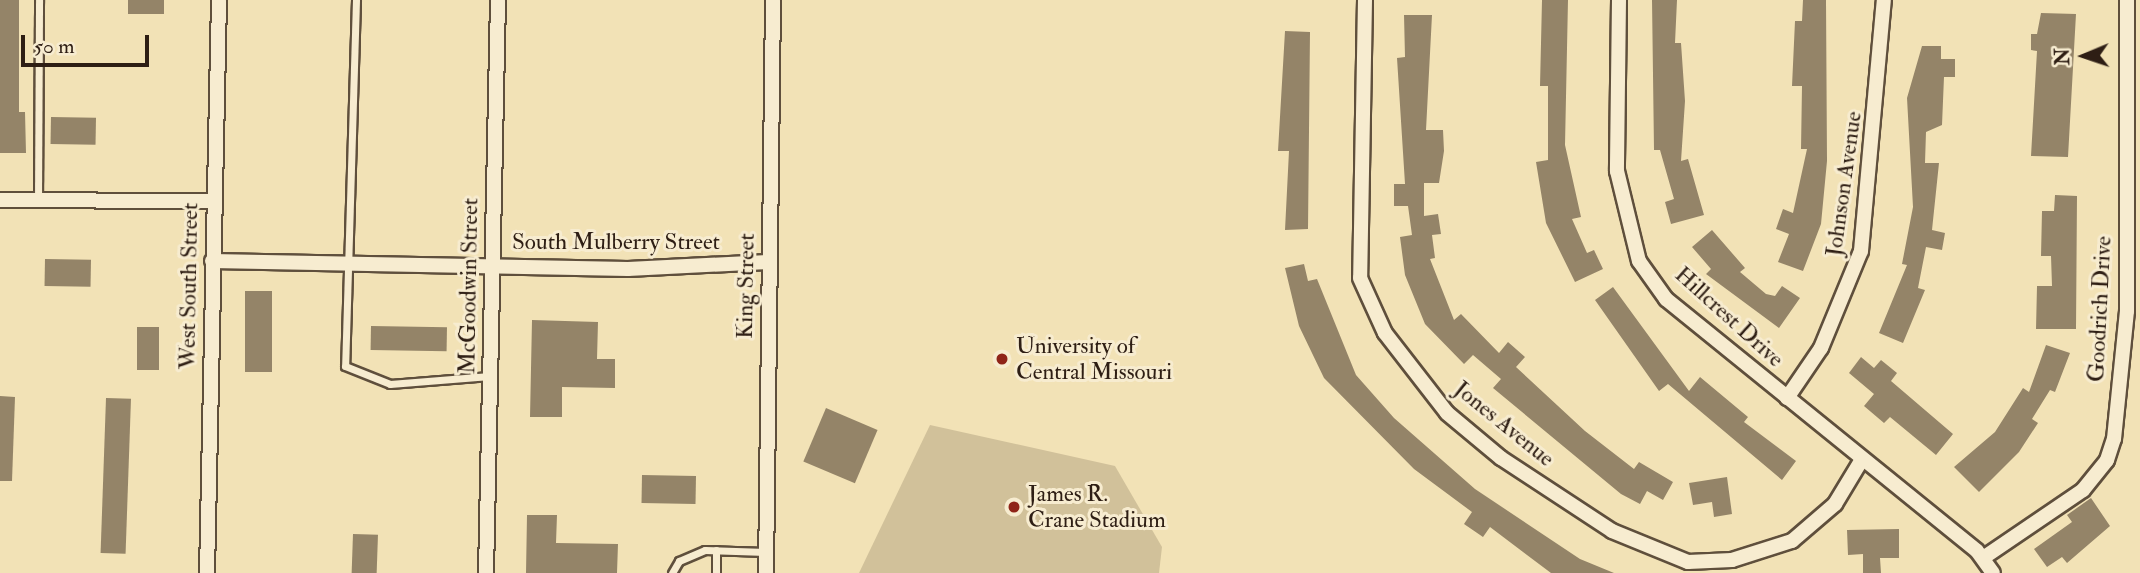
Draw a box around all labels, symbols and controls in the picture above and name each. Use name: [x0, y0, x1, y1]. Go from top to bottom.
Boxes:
scale bar: [24, 21, 152, 65]
north arrow: [2049, 21, 2119, 91]
text: 50 m: [34, 33, 75, 60]
text: N: [2051, 48, 2075, 66]
street label: Johnson Avenue: [1820, 110, 1868, 258]
street label: McGoodwin Street: [454, 198, 484, 374]
street label: West South Street: [174, 202, 204, 370]
street label: South Mulberry Street: [512, 228, 720, 256]
street label: King Street: [731, 233, 761, 339]
street label: Goodrich Drive: [2082, 235, 2118, 383]
street label: Hillcrest Drive: [1669, 261, 1789, 373]
place label: University of Central Missouri: [1016, 332, 1172, 386]
marker: University of Central Missouri: [994, 351, 1010, 367]
street label: Jones Avenue: [1448, 375, 1560, 473]
place label: James R. Crane Stadium: [1028, 480, 1166, 534]
marker: James R. Crane Stadium: [1006, 499, 1022, 515]

